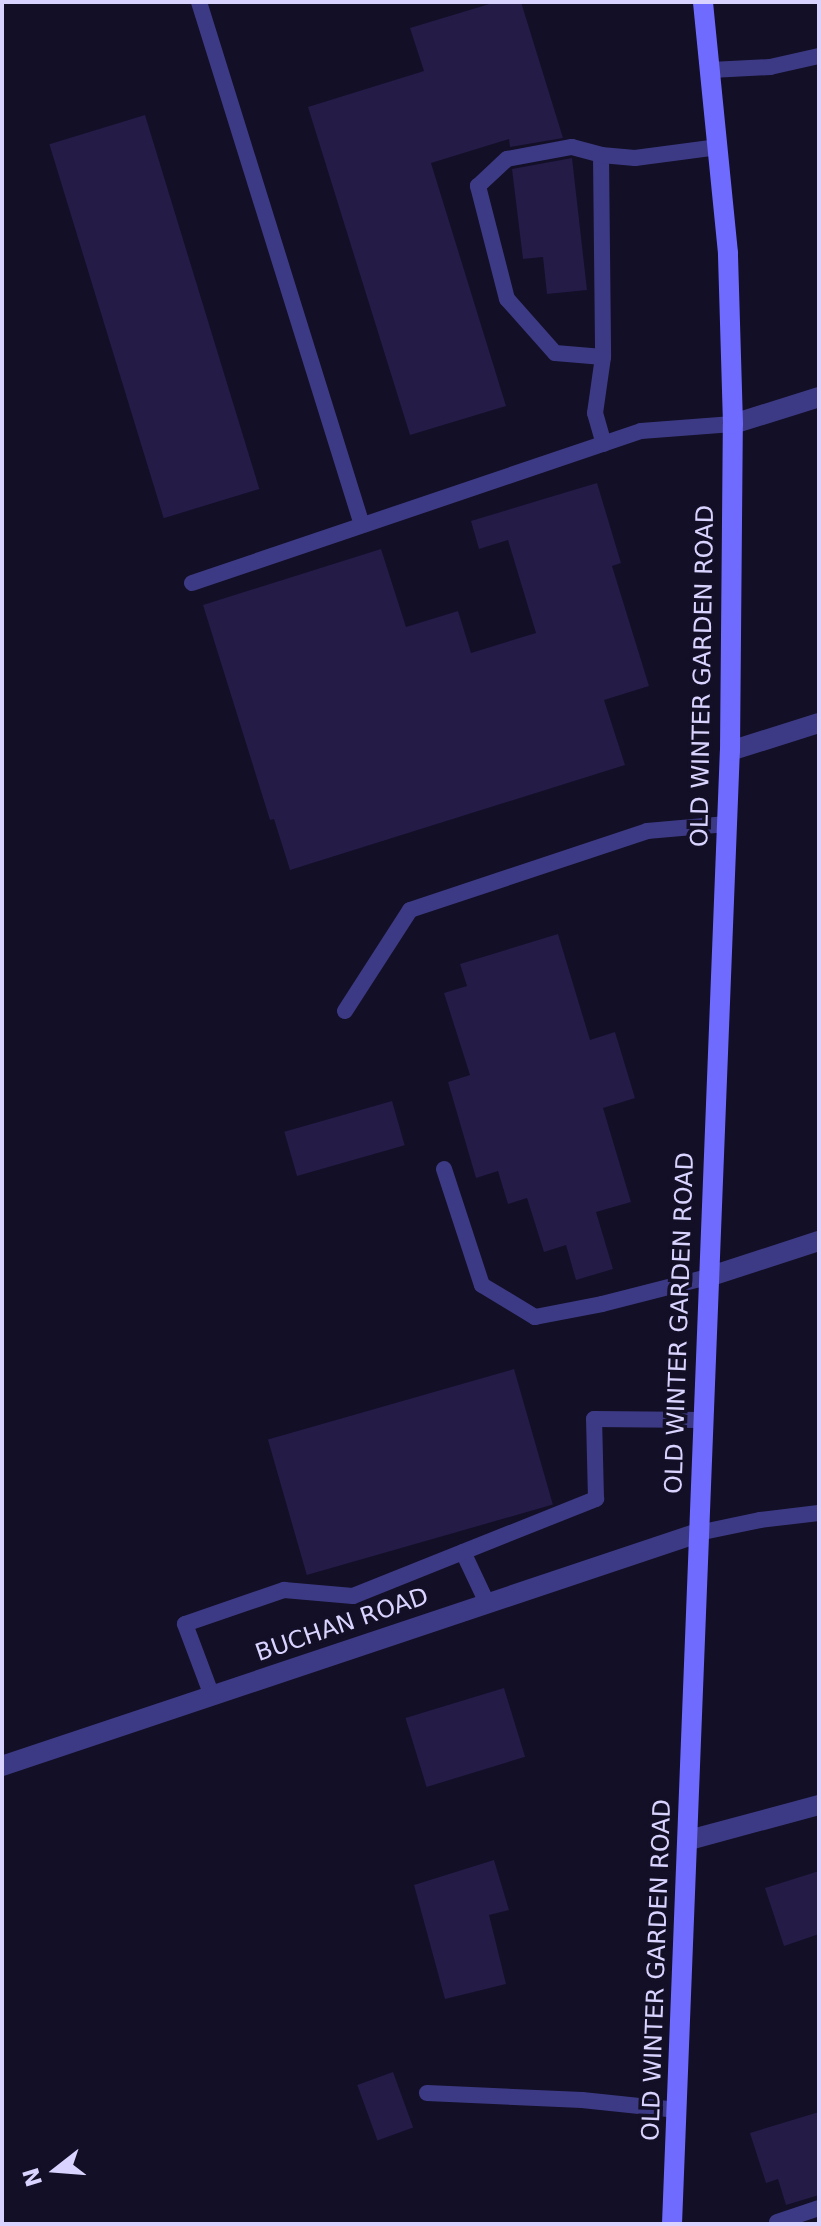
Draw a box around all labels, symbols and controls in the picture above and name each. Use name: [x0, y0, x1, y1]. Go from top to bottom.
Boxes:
street label: OLD WINTER GARDEN ROAD: [686, 505, 720, 847]
street label: OLD WINTER GARDEN ROAD: [660, 1151, 700, 1495]
street label: BUCHAN ROAD: [252, 1582, 432, 1668]
street label: OLD WINTER GARDEN ROAD: [637, 1798, 677, 2142]
north arrow: [16, 2130, 96, 2210]
text: N: [18, 2165, 47, 2190]

